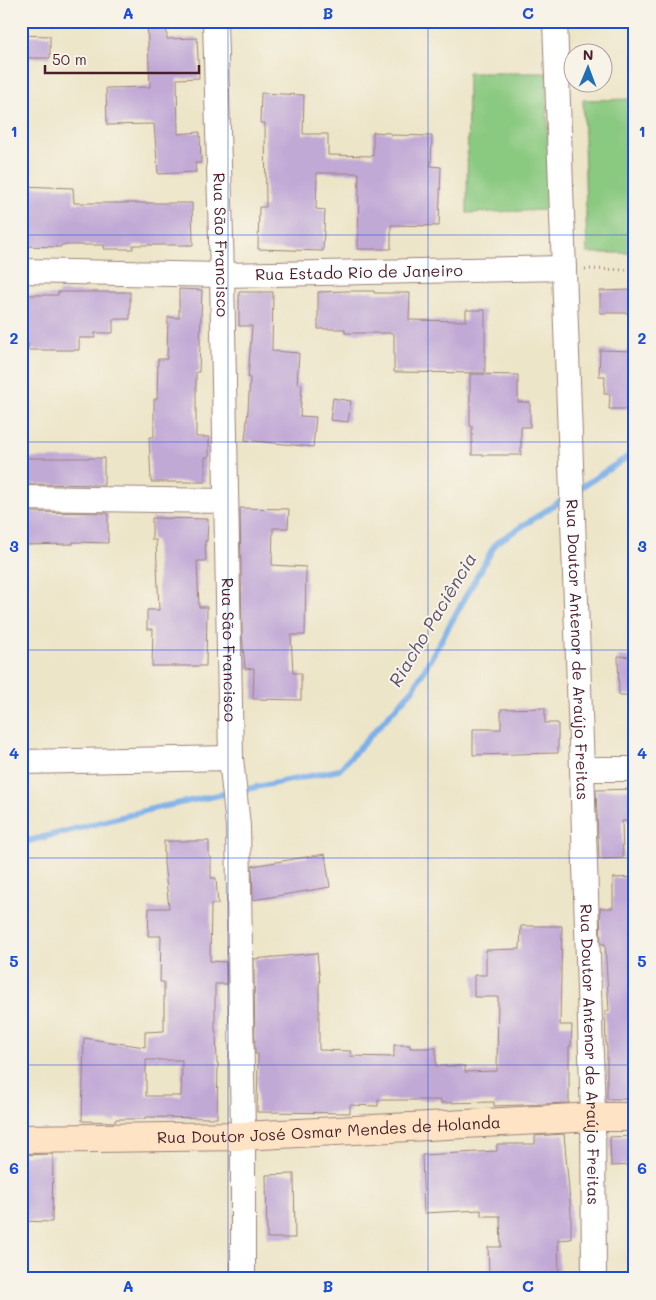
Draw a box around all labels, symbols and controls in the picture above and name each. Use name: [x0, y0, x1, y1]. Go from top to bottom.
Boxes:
text: A: [122, 2, 134, 23]
text: B: [323, 2, 333, 23]
text: C: [522, 2, 534, 23]
scale bar: [45, 42, 199, 74]
north arrow: [564, 42, 614, 92]
text: N: [583, 45, 594, 64]
text: 50 m: [52, 49, 87, 69]
text: 1: [10, 120, 18, 141]
text: 1: [638, 120, 646, 141]
street label: Rua São Francisco: [209, 172, 234, 317]
street label: Rua Estado Rio de Janeiro: [255, 259, 463, 284]
text: 2: [10, 327, 19, 348]
text: 2: [638, 327, 647, 348]
street label: Rua Doutor Antenor de Araújo Freitas: [562, 499, 594, 800]
text: 3: [9, 535, 19, 556]
text: 3: [637, 535, 647, 556]
water label: Riacho Paciência: [383, 548, 482, 691]
street label: Rua São Francisco: [218, 577, 241, 722]
text: 4: [9, 742, 19, 763]
text: 4: [637, 742, 647, 763]
street label: Rua Doutor Antenor de Araújo Freitas: [576, 903, 605, 1205]
text: 5: [9, 950, 19, 971]
text: 5: [637, 950, 647, 971]
street label: Rua Doutor José Osmar Mendes de Holanda: [157, 1111, 501, 1147]
text: 6: [9, 1157, 19, 1178]
text: 6: [637, 1157, 647, 1178]
text: A: [122, 1275, 134, 1296]
text: B: [323, 1275, 333, 1296]
text: C: [522, 1275, 534, 1296]

